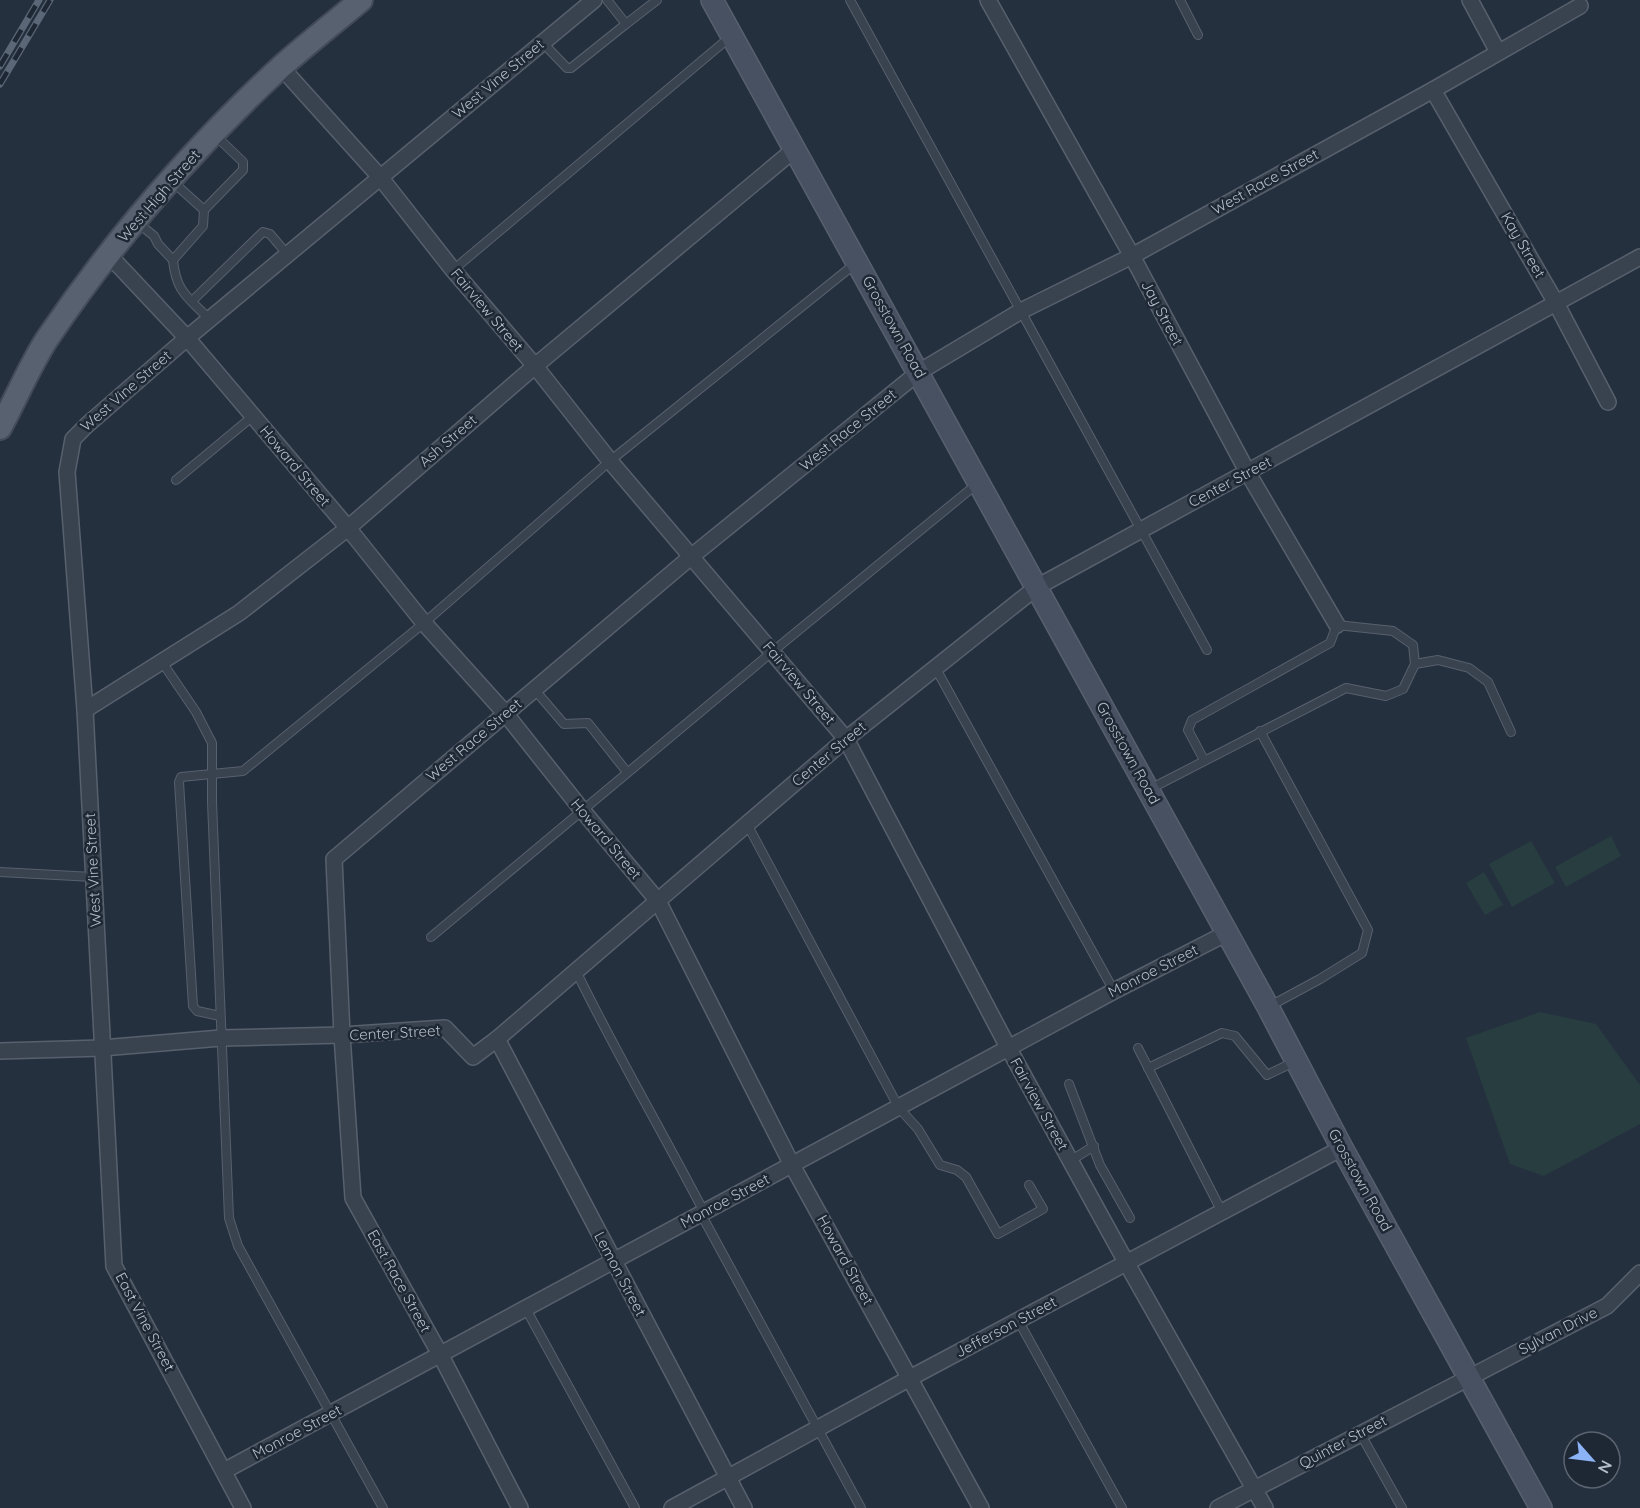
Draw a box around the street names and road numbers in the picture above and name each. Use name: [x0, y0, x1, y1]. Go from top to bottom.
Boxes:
street label: West Vine Street: [448, 35, 548, 123]
street label: West Race Street: [1208, 144, 1322, 219]
street label: West High Street: [113, 146, 204, 246]
street label: Kay Street: [1497, 208, 1550, 281]
street label: Fairview Street: [447, 264, 528, 355]
street label: Grosstown Road: [858, 272, 930, 381]
street label: Jay Street: [1137, 277, 1188, 349]
street label: West Vine Street: [76, 346, 175, 435]
street label: West Race Street: [795, 385, 900, 475]
street label: Ash Street: [415, 410, 480, 471]
street label: Howard Street: [256, 421, 335, 510]
street label: Center Street: [1185, 452, 1275, 511]
street label: Fairview Street: [759, 637, 840, 728]
street label: West Race Street: [422, 694, 526, 785]
street label: Grosstown Road: [1092, 698, 1164, 807]
street label: Center Street: [788, 717, 870, 790]
street label: Howard Street: [567, 794, 646, 883]
street label: West Vine Street: [80, 812, 105, 928]
street label: Monroe Street: [1105, 940, 1201, 1001]
street label: Center Street: [349, 1021, 441, 1044]
street label: Fairview Street: [1006, 1054, 1073, 1153]
street label: Grosstown Road: [1324, 1125, 1396, 1234]
street label: Monroe Street: [677, 1169, 773, 1232]
street label: Howard Street: [813, 1211, 878, 1308]
street label: East Race Street: [363, 1226, 435, 1335]
street label: Lemon Street: [590, 1228, 651, 1319]
street label: East Vine Street: [111, 1269, 179, 1374]
street label: Jefferson Street: [952, 1292, 1060, 1361]
street label: Sylvan Drive: [1515, 1303, 1600, 1359]
street label: Monroe Street: [249, 1400, 345, 1463]
street label: Quinter Street: [1296, 1411, 1390, 1473]

